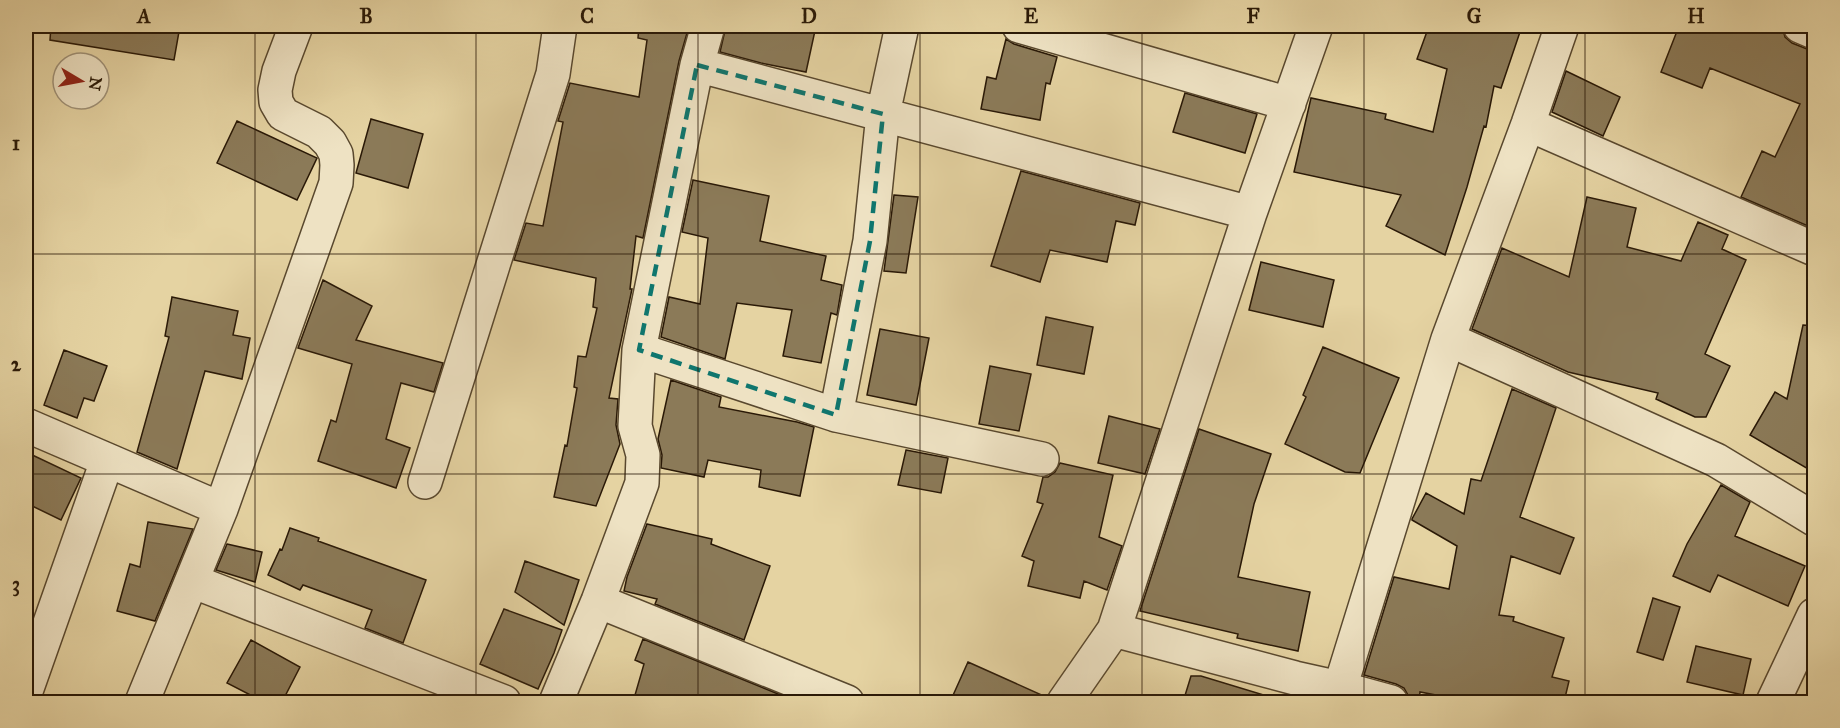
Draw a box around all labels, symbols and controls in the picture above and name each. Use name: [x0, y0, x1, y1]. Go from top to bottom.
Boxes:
text: A: [135, 4, 151, 28]
text: B: [359, 4, 373, 28]
text: C: [580, 4, 594, 28]
text: D: [801, 4, 817, 28]
text: E: [1024, 4, 1039, 28]
text: F: [1246, 4, 1260, 28]
text: G: [1467, 4, 1482, 28]
text: H: [1687, 4, 1705, 28]
north arrow: [51, 51, 111, 111]
text: N: [85, 75, 106, 92]
text: 1: [12, 131, 20, 155]
text: 2: [11, 352, 22, 376]
text: 3: [12, 572, 20, 597]

